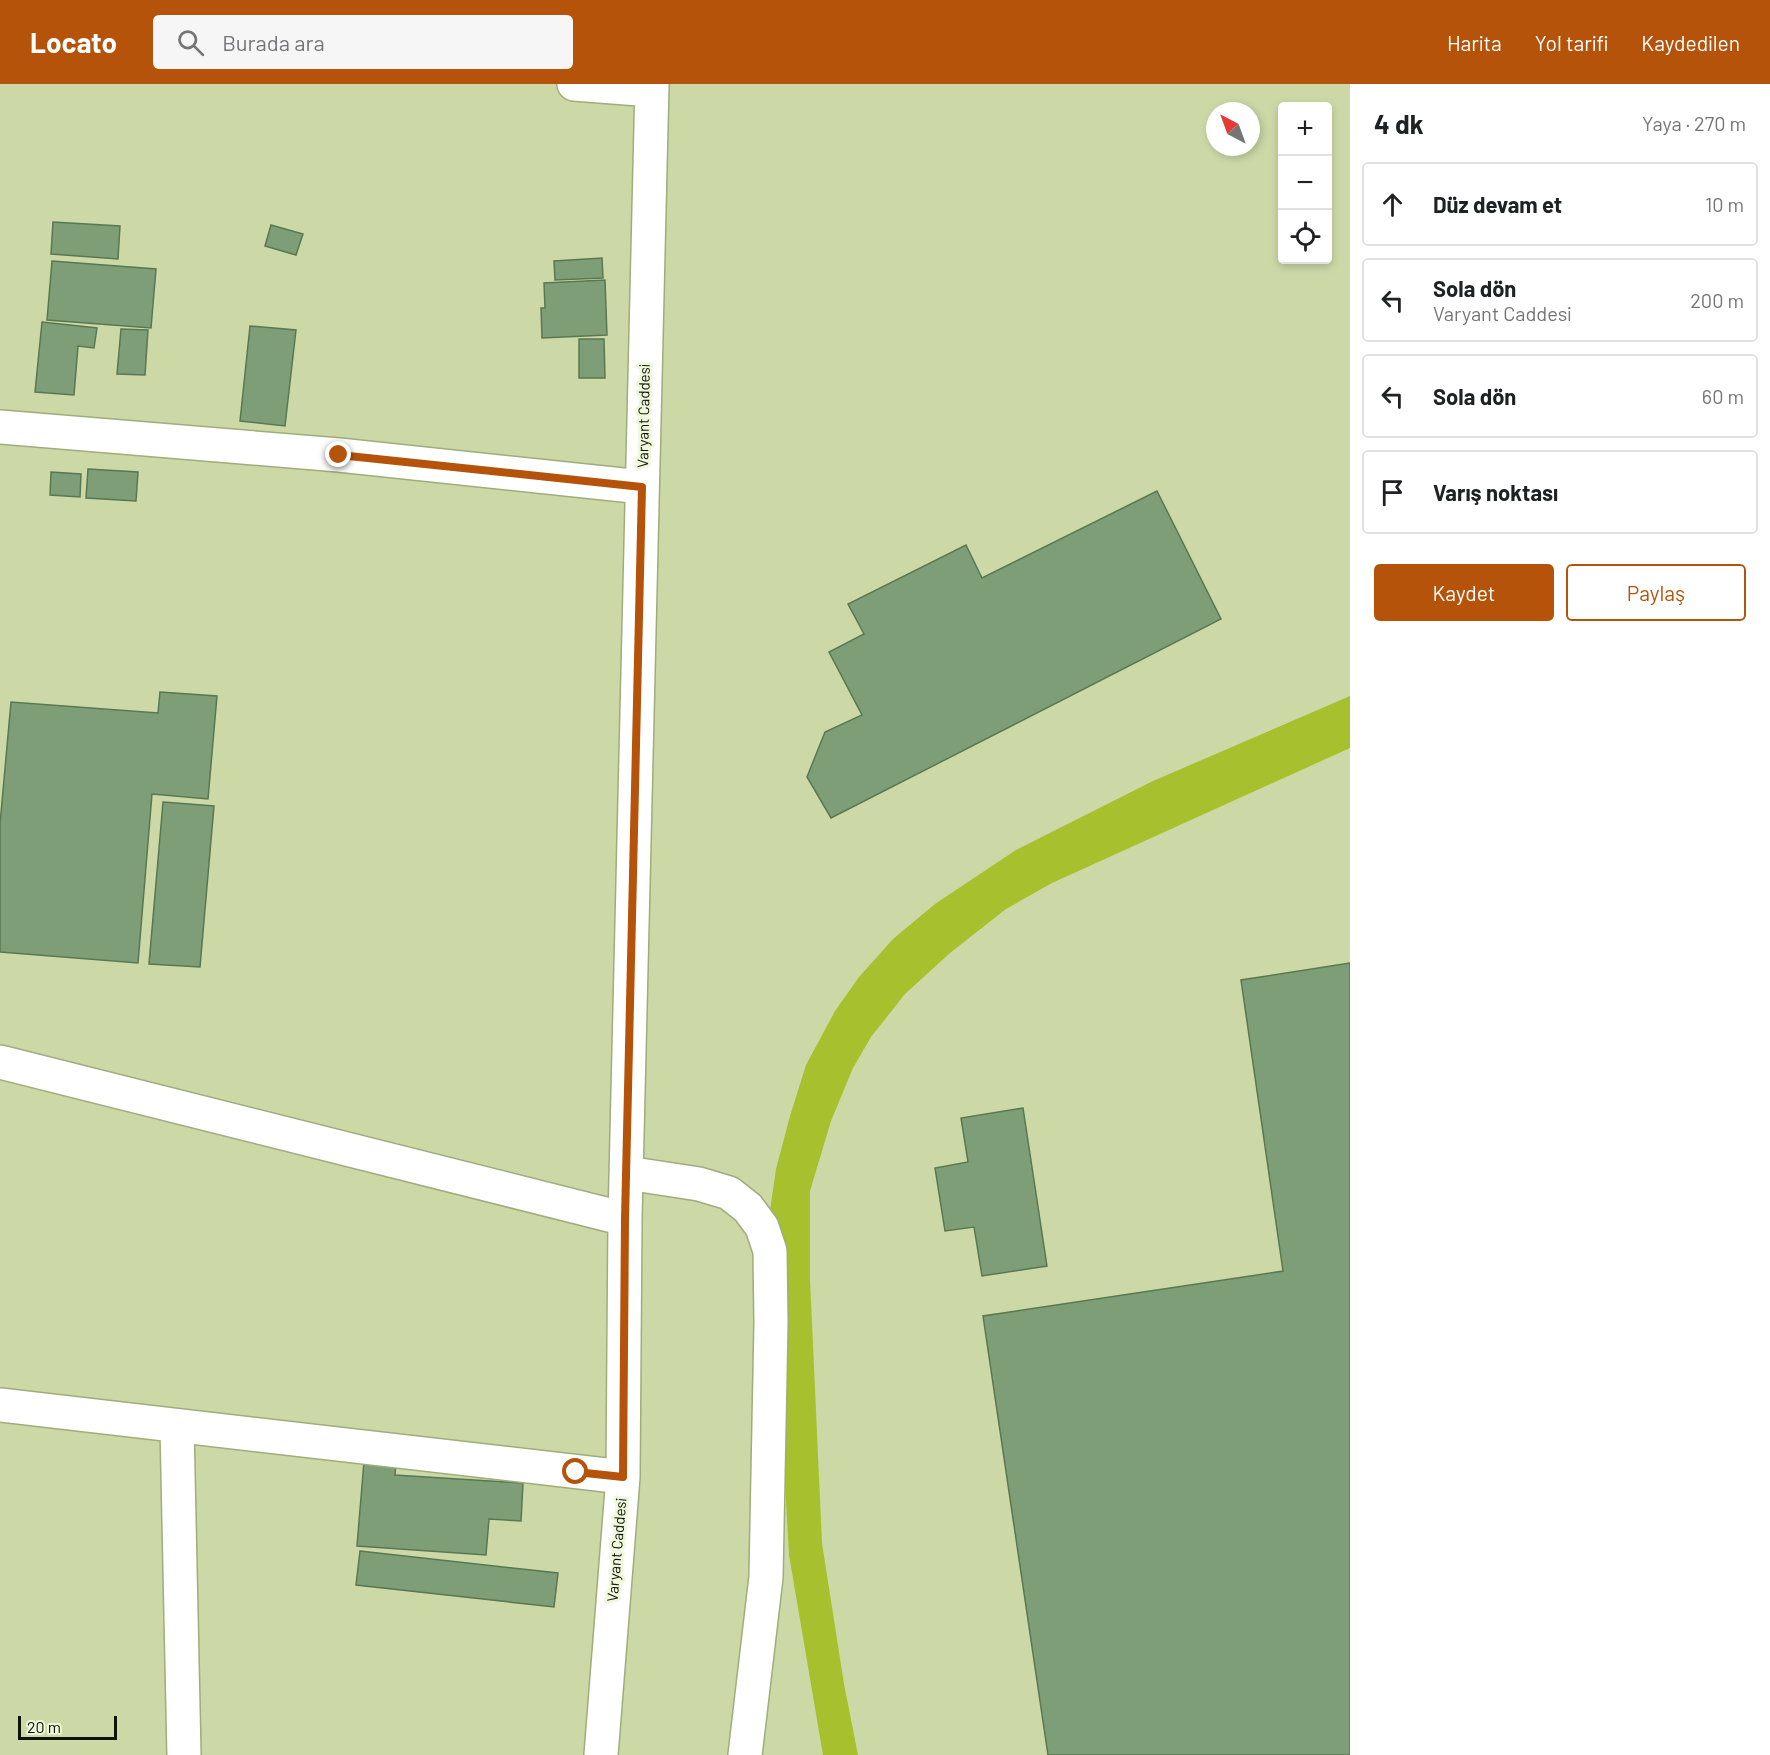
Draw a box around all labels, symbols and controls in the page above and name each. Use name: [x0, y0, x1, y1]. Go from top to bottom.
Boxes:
search box: [153, 15, 573, 69]
text: Locato: [30, 25, 117, 59]
icon: search: [174, 26, 207, 59]
text: Burada ara: [222, 29, 325, 55]
text: Harita: [1447, 30, 1502, 55]
text: Yol tarifi: [1535, 30, 1608, 55]
text: Kaydedilen: [1641, 30, 1740, 55]
north arrow: [1206, 102, 1260, 156]
map controls: [1278, 102, 1332, 264]
button: +: [1278, 102, 1332, 156]
text: 4 dk: [1374, 108, 1424, 139]
text: Yaya · 270 m: [1642, 111, 1746, 135]
button: −: [1278, 156, 1332, 210]
icon: ahead: [1376, 188, 1409, 221]
text: Düz devam et: [1433, 191, 1562, 217]
text: 10 m: [1705, 192, 1744, 216]
button: locate: [1278, 210, 1332, 264]
text: Sola dön: [1433, 275, 1516, 301]
icon: left: [1376, 284, 1409, 317]
text: 200 m: [1690, 288, 1744, 312]
text: Varyant Caddesi: [1433, 301, 1572, 325]
street label: Varyant Caddesi: [633, 364, 653, 468]
icon: left: [1376, 380, 1409, 413]
text: Sola dön: [1433, 383, 1516, 409]
text: 60 m: [1702, 384, 1744, 408]
route end: [325, 441, 351, 467]
icon: arrive: [1376, 476, 1409, 509]
text: Varış noktası: [1433, 479, 1558, 505]
button: Kaydet: [1374, 564, 1554, 621]
button: Paylaş: [1566, 564, 1746, 621]
route start: [562, 1458, 588, 1484]
street label: Varyant Caddesi: [603, 1497, 629, 1602]
scale bar: [18, 1713, 117, 1740]
text: 20 m: [27, 1717, 61, 1736]

